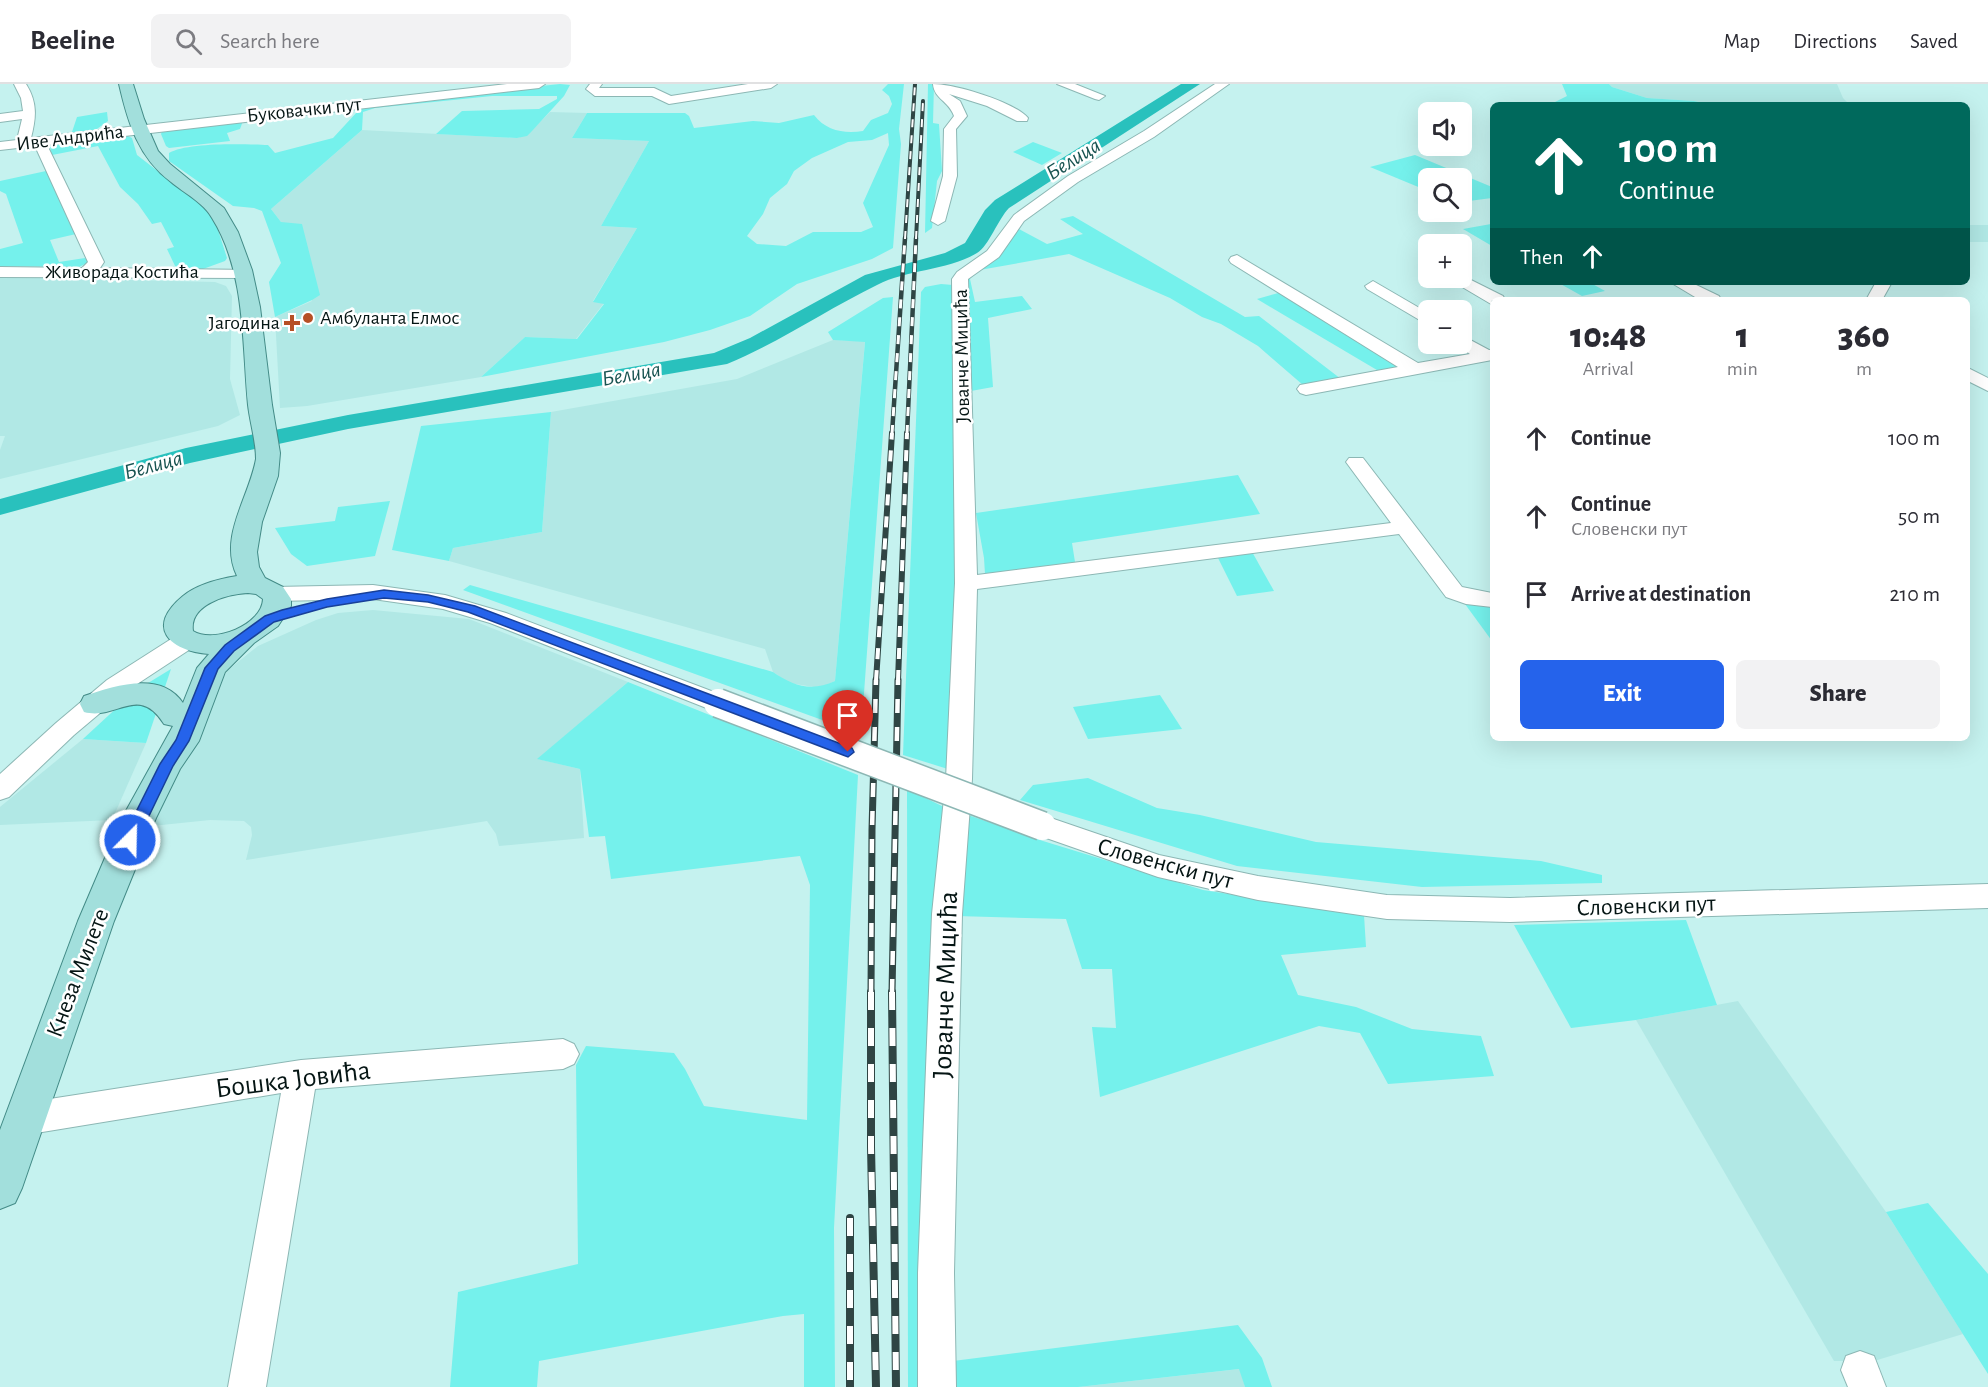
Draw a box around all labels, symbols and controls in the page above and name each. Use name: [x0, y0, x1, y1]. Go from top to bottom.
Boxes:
search box: [151, 14, 571, 68]
icon: search: [172, 25, 205, 58]
text: Beeline: [30, 27, 115, 55]
text: Search here: [220, 30, 320, 52]
text: Map: [1724, 31, 1760, 52]
text: Directions: [1793, 31, 1877, 52]
text: Saved: [1910, 31, 1958, 52]
street label: Буковачки пут: [246, 94, 363, 126]
map controls: [1418, 102, 1472, 354]
button: sound: [1418, 102, 1472, 156]
street label: Иве Андрића: [15, 121, 125, 155]
icon: ahead: [1520, 126, 1598, 204]
text: 100 m: [1619, 128, 1718, 170]
water label: Белица: [1042, 134, 1104, 184]
button: search: [1418, 168, 1472, 222]
text: Continue: [1619, 177, 1715, 204]
button: +: [1418, 234, 1472, 288]
icon: ahead: [1576, 240, 1609, 273]
text: Then: [1520, 246, 1564, 268]
street label: Живорада Костића: [45, 262, 199, 282]
street label: Јованче Мицића: [951, 289, 973, 423]
button: −: [1418, 300, 1472, 354]
place label: Амбуланта Елмос: [320, 308, 460, 328]
marker: Амбуланта Елмос: [301, 311, 315, 325]
place label: Јагодина: [208, 313, 280, 333]
marker: Јагодина: [285, 316, 299, 330]
text: 10:48: [1570, 318, 1647, 354]
text: 1: [1736, 318, 1749, 354]
text: 360: [1838, 318, 1890, 354]
water label: Белица: [600, 358, 662, 390]
text: Arrival: [1583, 359, 1634, 379]
text: min: [1727, 359, 1758, 379]
text: m: [1856, 359, 1872, 379]
icon: ahead: [1520, 422, 1553, 455]
text: Continue: [1571, 427, 1651, 449]
text: 100 m: [1888, 427, 1940, 449]
water label: Белица: [121, 447, 185, 483]
text: Continue: [1571, 493, 1651, 515]
icon: ahead: [1520, 500, 1553, 533]
text: 50 m: [1898, 505, 1940, 527]
text: Словенски пут: [1571, 519, 1687, 539]
icon: arrive: [1520, 578, 1553, 611]
text: Arrive at destination: [1571, 583, 1751, 605]
text: 210 m: [1890, 583, 1940, 605]
button: Exit: [1520, 660, 1724, 729]
button: Share: [1736, 660, 1940, 729]
pin: [822, 690, 873, 752]
icon: arrive: [831, 699, 864, 732]
position arrow: [98, 808, 162, 872]
street label: Словенски пут: [1095, 834, 1236, 894]
street label: Јованче Мицића: [929, 890, 963, 1079]
street label: Словенски пут: [1576, 892, 1716, 920]
street label: Кнеза Милете: [42, 905, 114, 1041]
street label: Бошка Јовића: [214, 1057, 372, 1103]

